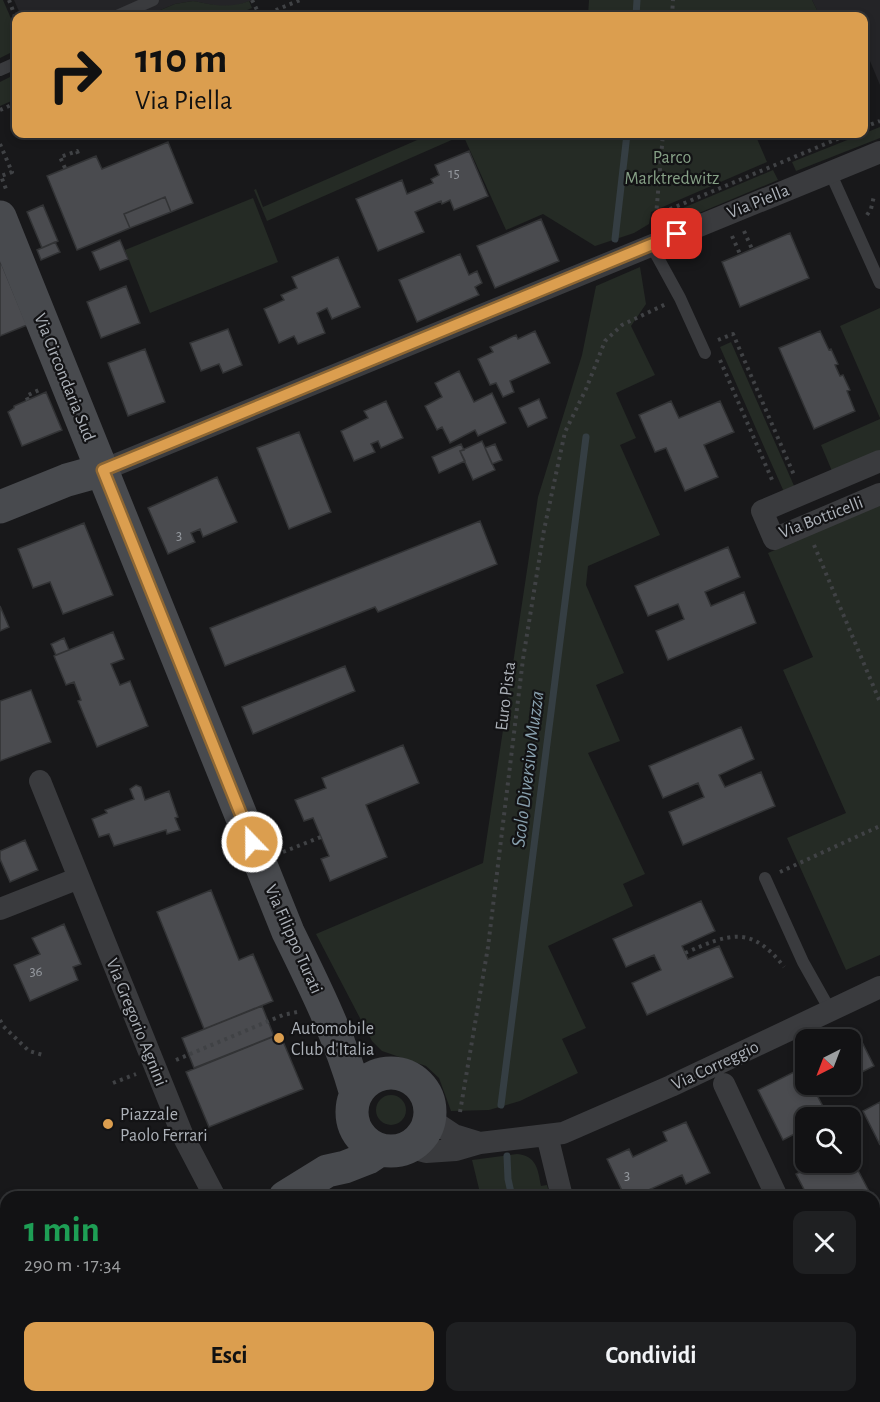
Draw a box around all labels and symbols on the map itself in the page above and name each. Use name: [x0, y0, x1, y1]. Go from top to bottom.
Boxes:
park label: Parco Marktredwitz: [625, 149, 720, 188]
house number: 15: [448, 166, 460, 181]
street label: Via Piella: [725, 181, 792, 222]
pin: [651, 208, 702, 259]
street label: Via Circondaria Sud: [30, 311, 98, 444]
street label: Via Botticelli: [777, 494, 866, 542]
house number: 3: [176, 528, 182, 543]
street label: Euro Pista: [493, 661, 519, 732]
water label: Scolo Diversivo Muzza: [508, 690, 547, 848]
position arrow: [220, 810, 284, 874]
street label: Via Filippo Turati: [261, 882, 325, 997]
street label: Via Gregorio Agnini: [102, 956, 170, 1089]
house number: 36: [29, 964, 43, 979]
place label: Automobile Club d'Italia: [291, 1020, 374, 1059]
north arrow: [795, 1029, 861, 1095]
marker: Automobile Club d'Italia: [272, 1031, 286, 1045]
street label: Via Correggio: [669, 1038, 762, 1094]
place label: Piazzale Paolo Ferrari: [120, 1106, 208, 1145]
marker: Piazzale Paolo Ferrari: [101, 1117, 115, 1131]
house number: 3: [624, 1168, 630, 1183]

